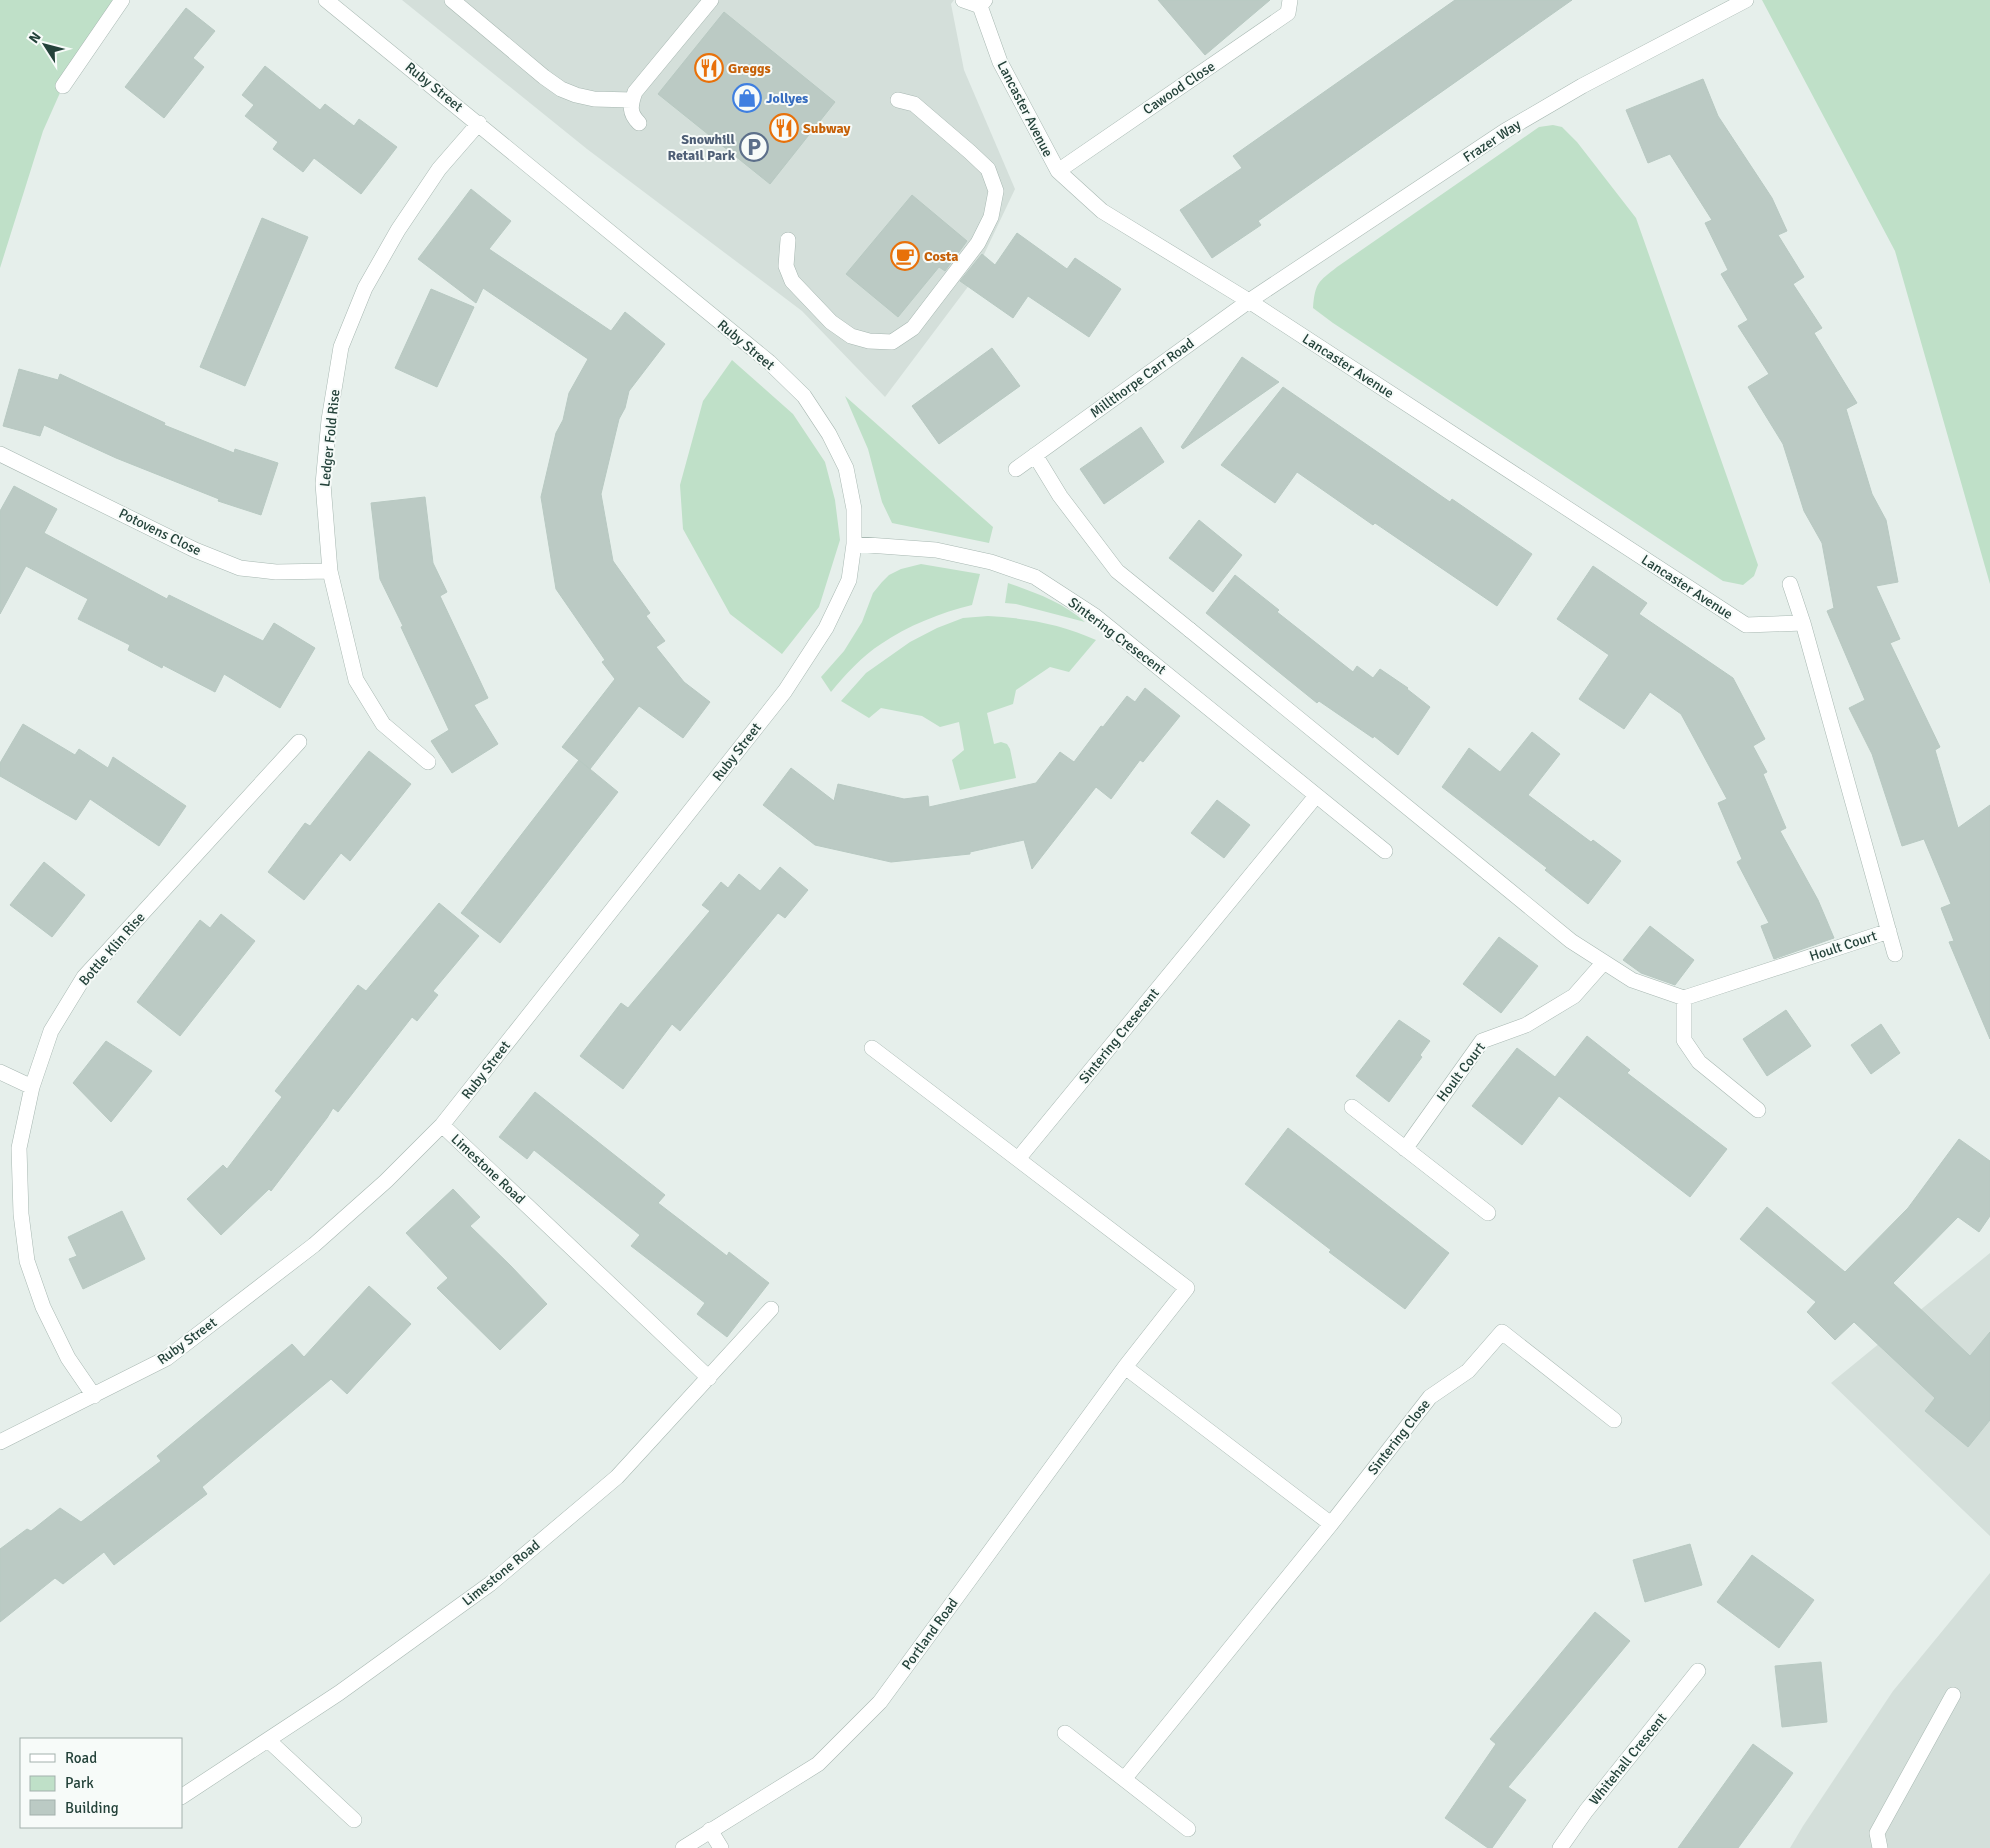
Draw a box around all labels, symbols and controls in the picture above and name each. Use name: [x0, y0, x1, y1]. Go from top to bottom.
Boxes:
north arrow: [20, 20, 70, 70]
text: N: [25, 29, 45, 47]
restaurant icon: Greggs: [694, 53, 724, 83]
street label: Lancaster Avenue: [993, 58, 1057, 160]
street label: Cawood Close: [1140, 58, 1218, 118]
street label: Ruby Street: [402, 59, 466, 115]
place label: Greggs: [728, 60, 771, 77]
shop icon: Jollyes: [732, 83, 762, 113]
place label: Jollyes: [766, 90, 808, 107]
restaurant icon: Subway: [769, 113, 799, 143]
street label: Frazer Way: [1460, 116, 1524, 166]
place label: Subway: [803, 120, 850, 137]
place label: Snowhill Retail Park: [668, 131, 736, 164]
parking icon: Snowhill Retail Park: [739, 132, 769, 162]
cafe icon: Costa: [890, 241, 920, 271]
place label: Costa: [924, 248, 958, 265]
street label: Ruby Street: [714, 316, 778, 374]
street label: Lancaster Avenue: [1299, 330, 1397, 402]
street label: Millthorpe Carr Road: [1087, 335, 1197, 421]
street label: Ledger Fold Rise: [316, 388, 344, 488]
street label: Potovens Close: [116, 505, 204, 559]
street label: Lancaster Avenue: [1638, 551, 1736, 623]
street label: Sintering Cresecent: [1065, 594, 1169, 678]
street label: Ruby Street: [709, 719, 765, 785]
street label: Bottle Klin Rise: [75, 909, 149, 989]
street label: Hoult Court: [1807, 927, 1879, 965]
street label: Sintering Cresecent: [1075, 985, 1163, 1087]
street label: Ruby Street: [458, 1037, 514, 1103]
street label: Hoult Court: [1433, 1039, 1489, 1105]
street label: Limestone Road: [448, 1130, 528, 1208]
street label: Ruby Street: [154, 1314, 220, 1368]
street label: Sintering Close: [1364, 1396, 1434, 1478]
street label: Limestone Road: [459, 1537, 543, 1609]
street label: Portland Road: [898, 1595, 962, 1673]
street label: Whitehall Crescent: [1586, 1709, 1670, 1808]
legend: [20, 1738, 182, 1828]
text: Road: [65, 1749, 97, 1767]
text: Park: [65, 1774, 94, 1792]
text: Building: [65, 1799, 119, 1817]

